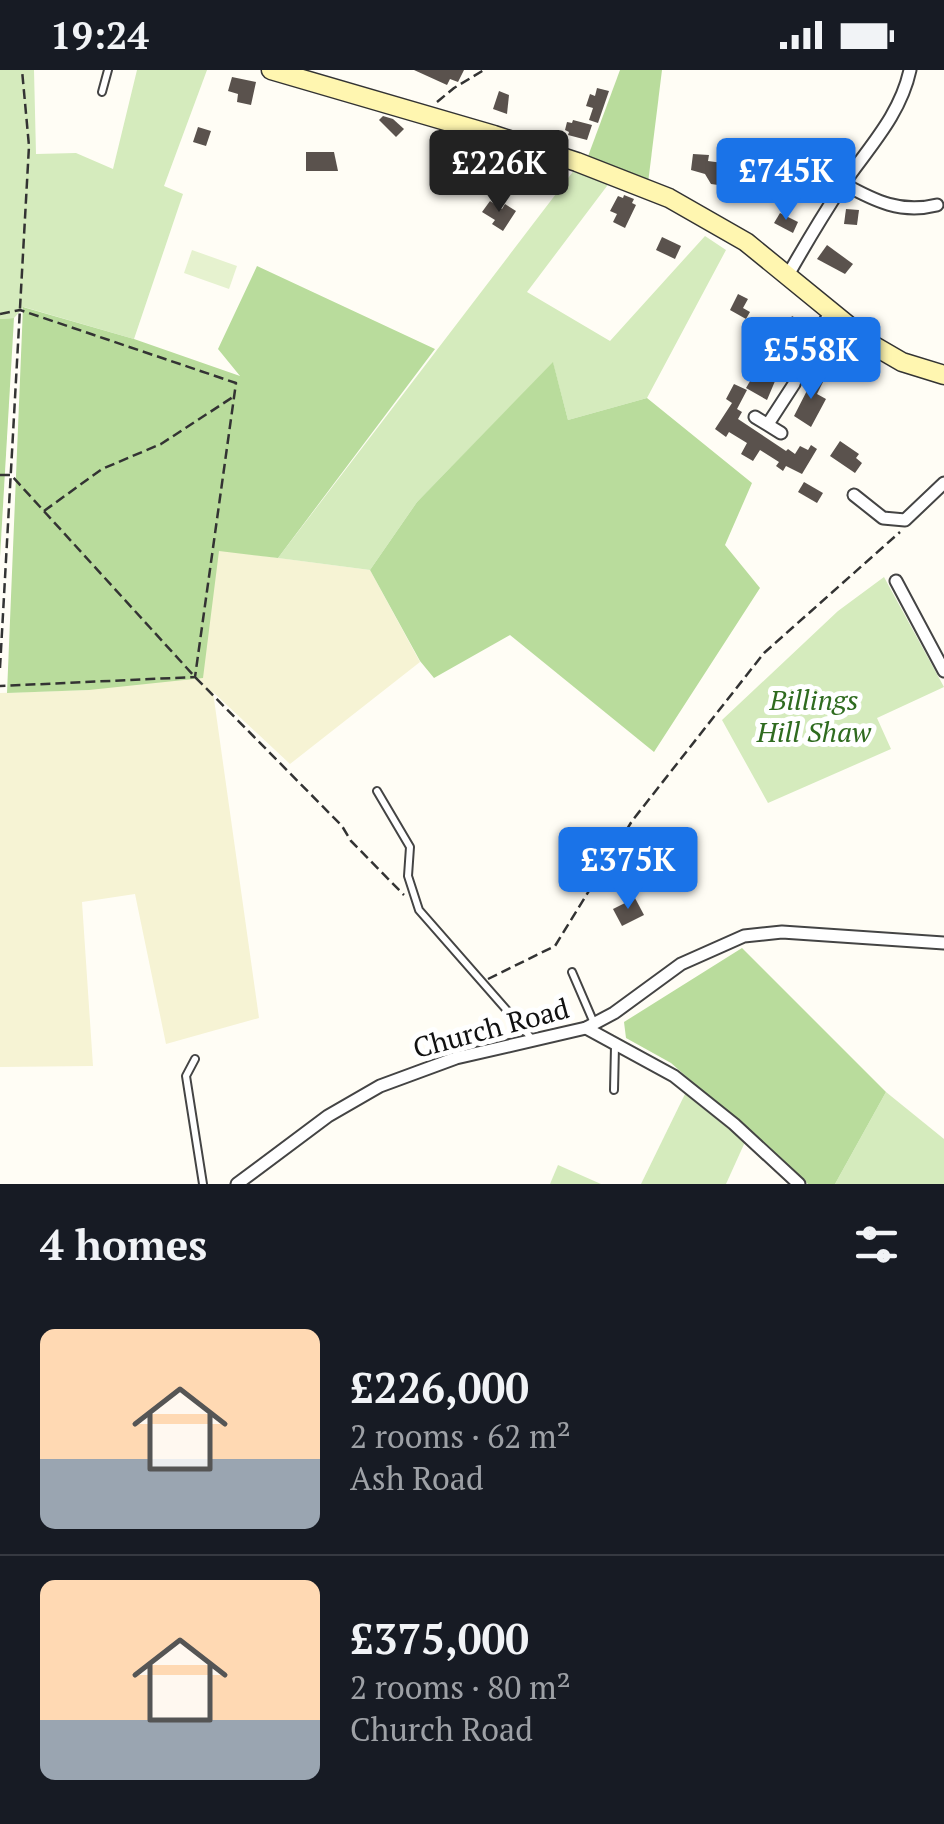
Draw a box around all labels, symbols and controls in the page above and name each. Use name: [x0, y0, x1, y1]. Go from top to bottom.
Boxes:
text: 19:24: [50, 10, 149, 60]
pin: £226K: [429, 130, 569, 215]
pin: £745K: [716, 138, 856, 223]
text: £226K: [451, 141, 547, 183]
text: £745K: [738, 149, 834, 191]
pin: £558K: [741, 317, 881, 402]
text: £558K: [763, 328, 859, 370]
park label: Billings Hill Shaw: [756, 681, 872, 750]
pin: £375K: [558, 827, 698, 912]
text: £375K: [580, 838, 676, 880]
street label: Church Road: [409, 989, 573, 1066]
text: 4 homes: [40, 1216, 207, 1272]
icon: filters: [849, 1217, 904, 1272]
text: £226,000: [350, 1359, 529, 1415]
icon: home: [120, 1369, 240, 1489]
text: 2 rooms · 62 m²: [350, 1415, 571, 1457]
text: Ash Road: [350, 1457, 484, 1499]
text: £375,000: [350, 1610, 529, 1666]
icon: home: [120, 1620, 240, 1740]
text: 2 rooms · 80 m²: [350, 1666, 571, 1708]
text: Church Road: [350, 1708, 533, 1750]

